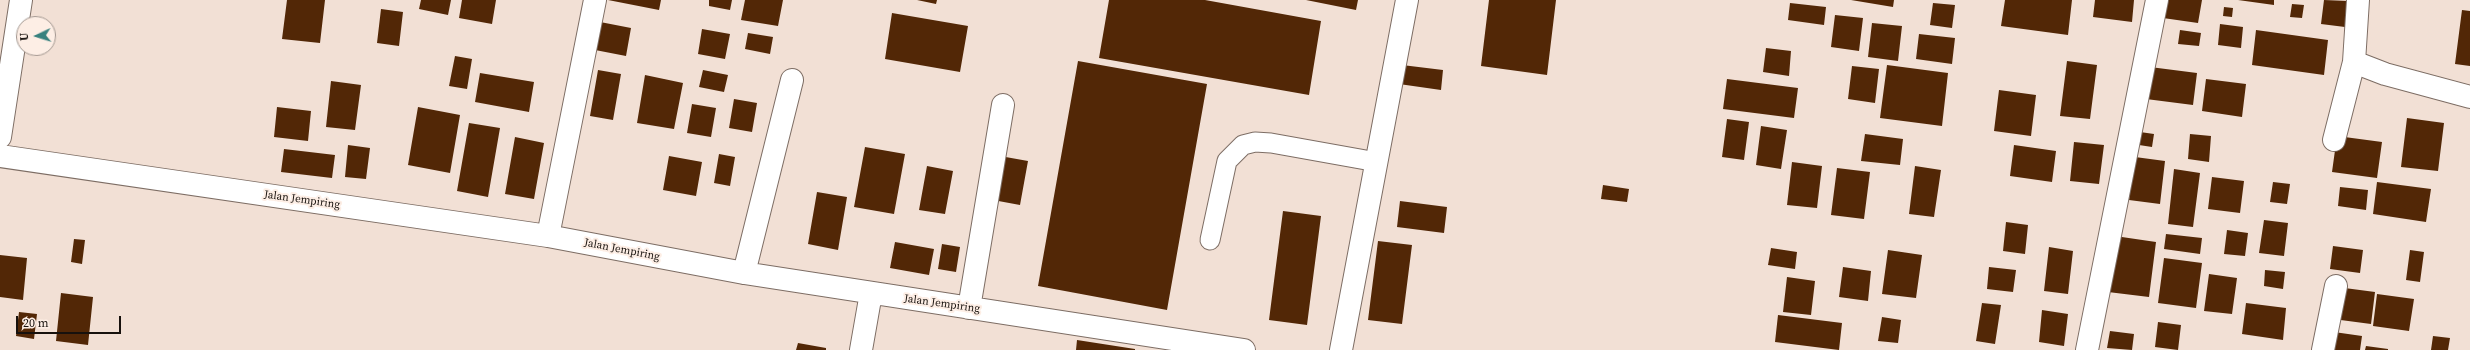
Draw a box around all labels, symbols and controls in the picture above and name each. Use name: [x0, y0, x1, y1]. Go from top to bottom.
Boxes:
north arrow: [16, 16, 56, 56]
text: U: [17, 32, 32, 41]
street label: Jalan Jempiring: [263, 188, 341, 212]
street label: Jalan Jempiring: [583, 236, 661, 264]
street label: Jalan Jempiring: [903, 292, 981, 316]
scale bar: [18, 308, 123, 334]
text: 20 m: [23, 315, 49, 331]

